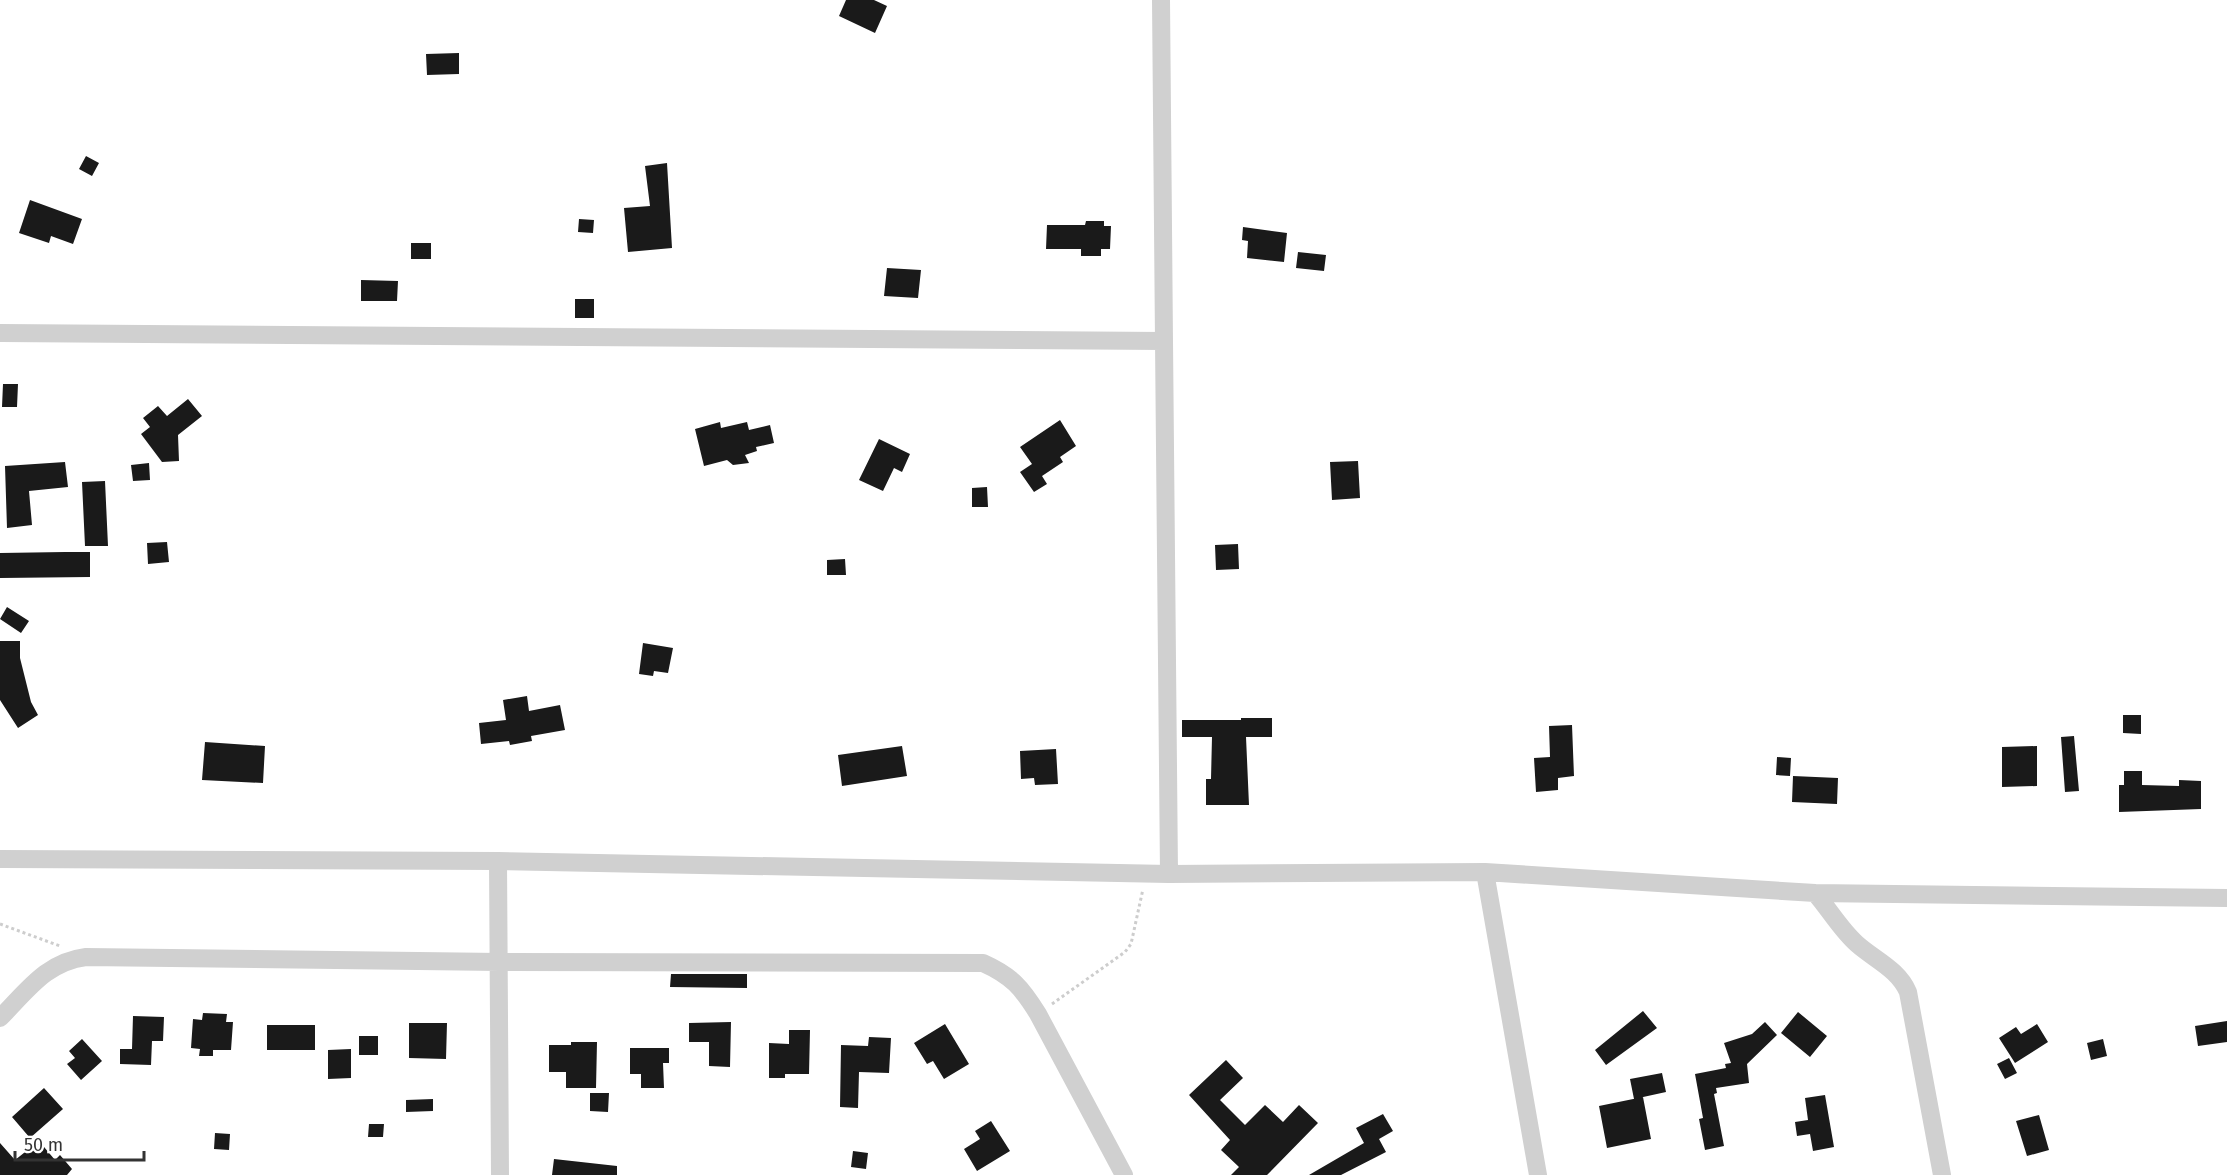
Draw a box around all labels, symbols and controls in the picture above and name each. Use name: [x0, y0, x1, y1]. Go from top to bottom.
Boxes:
scale bar: [15, 1124, 144, 1162]
text: 50 m: [24, 1134, 63, 1156]

